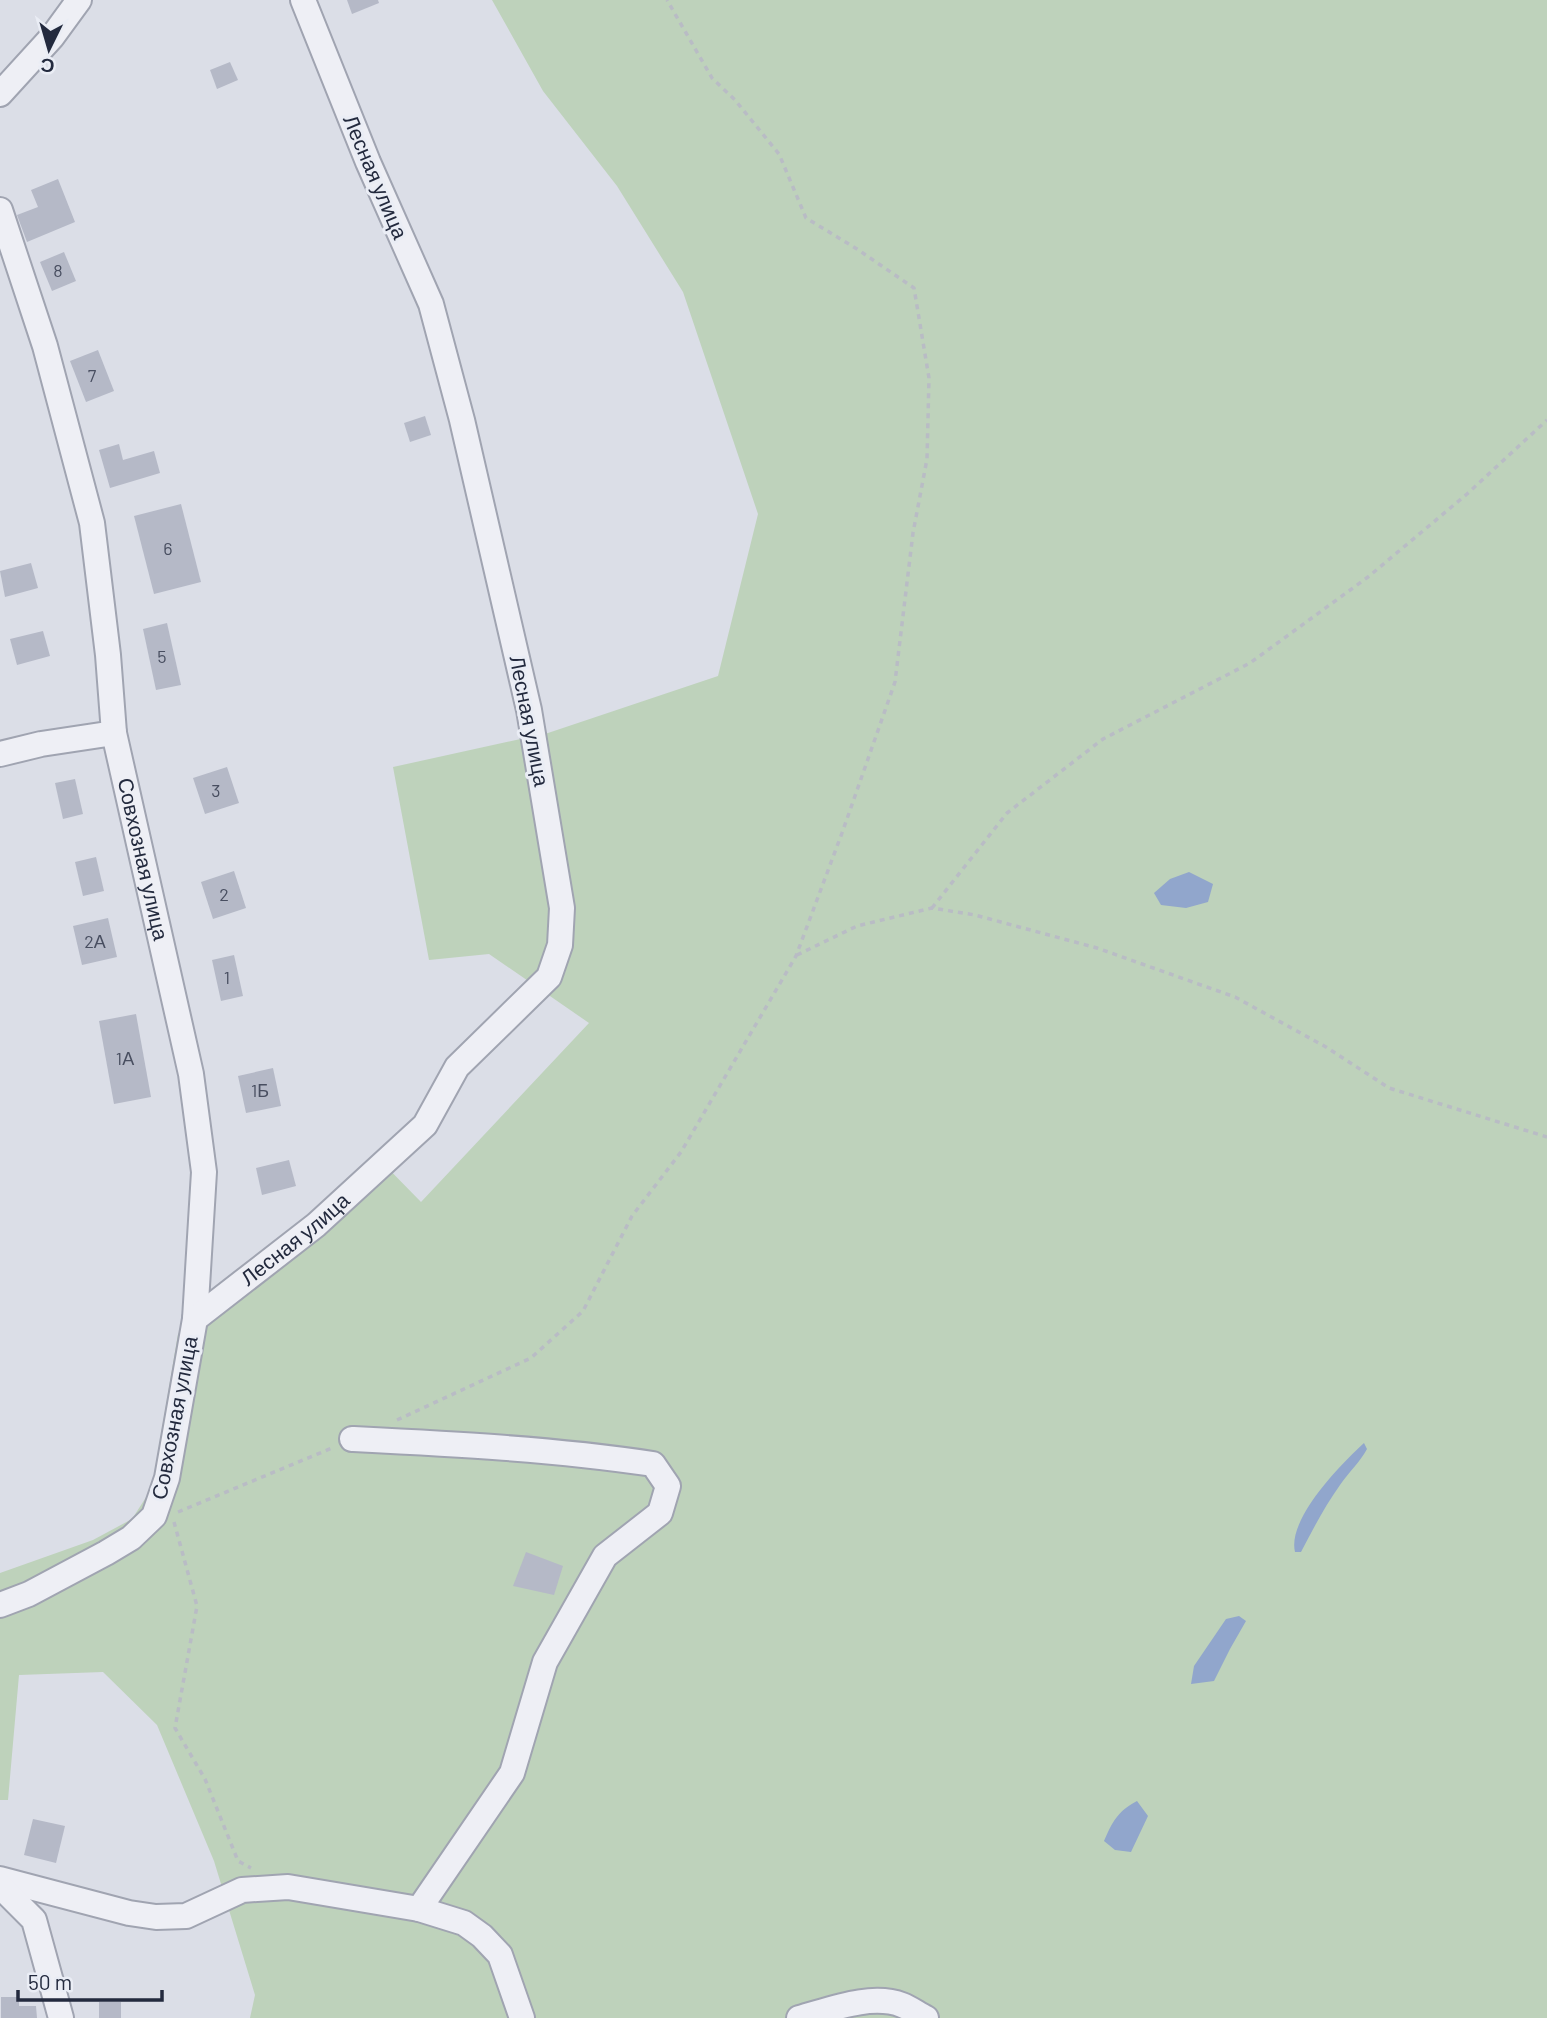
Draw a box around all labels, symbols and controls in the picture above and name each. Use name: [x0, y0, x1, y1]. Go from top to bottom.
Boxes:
north arrow: [14, 14, 84, 84]
text: С: [39, 54, 55, 78]
street label: Лесная улица: [339, 111, 414, 243]
house number: 8: [53, 259, 63, 281]
house number: 7: [88, 364, 97, 386]
house number: 6: [163, 537, 173, 559]
house number: 5: [157, 645, 167, 667]
street label: Лесная улица: [506, 653, 555, 788]
street label: Совхозная улица: [113, 775, 175, 943]
house number: 3: [211, 779, 221, 801]
house number: 2: [219, 883, 229, 905]
house number: 2А: [84, 930, 106, 952]
house number: 1: [224, 966, 230, 988]
house number: 1А: [116, 1047, 134, 1069]
house number: 1Б: [251, 1079, 269, 1101]
street label: Лесная улица: [235, 1187, 354, 1290]
street label: Совхозная улица: [145, 1334, 202, 1502]
scale bar: [18, 1958, 161, 2002]
text: 50 m: [28, 1969, 72, 1994]

